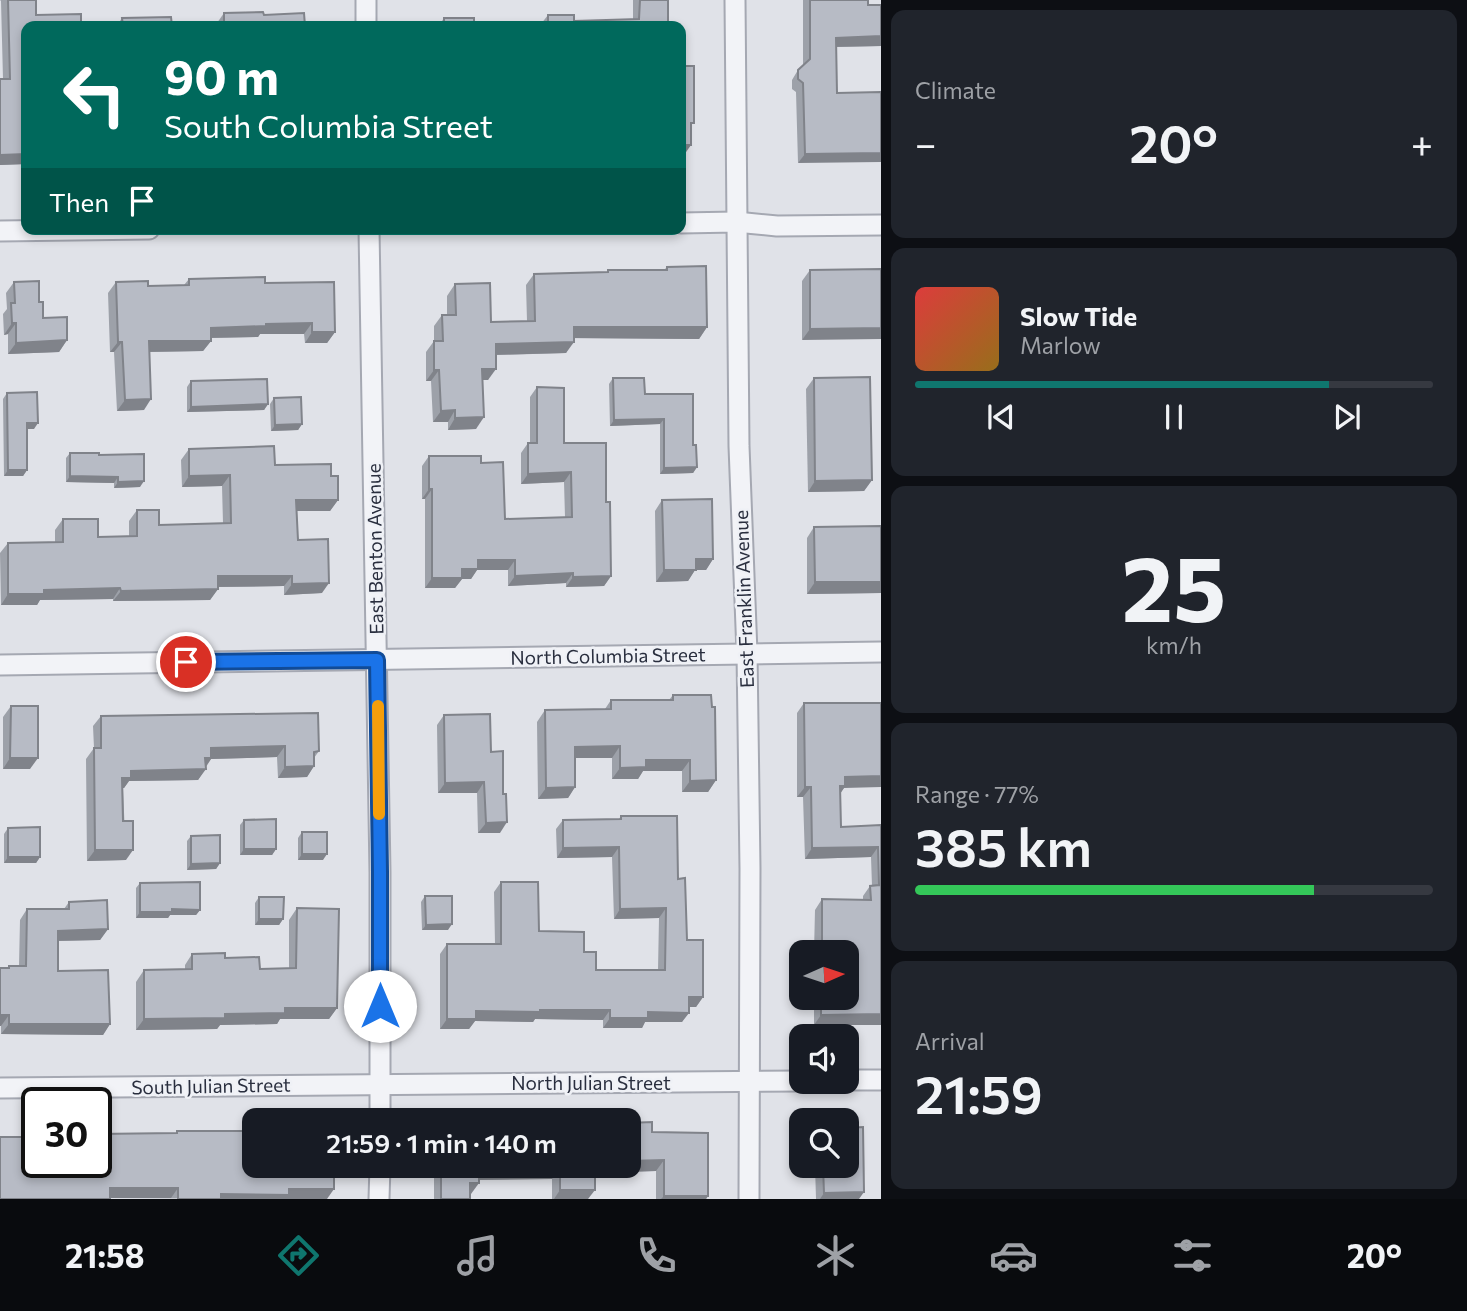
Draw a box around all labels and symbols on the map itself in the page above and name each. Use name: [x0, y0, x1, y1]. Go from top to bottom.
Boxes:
street label: East Benton Avenue: [362, 463, 387, 635]
street label: East Franklin Avenue: [729, 510, 758, 688]
pin: [156, 632, 216, 692]
street label: North Columbia Street: [510, 642, 706, 669]
north arrow: [789, 940, 859, 1010]
position arrow: [343, 969, 417, 1043]
street label: North Julian Street: [511, 1071, 671, 1094]
street label: South Julian Street: [131, 1073, 291, 1098]
speed limit sign: 30: [21, 1087, 112, 1178]

